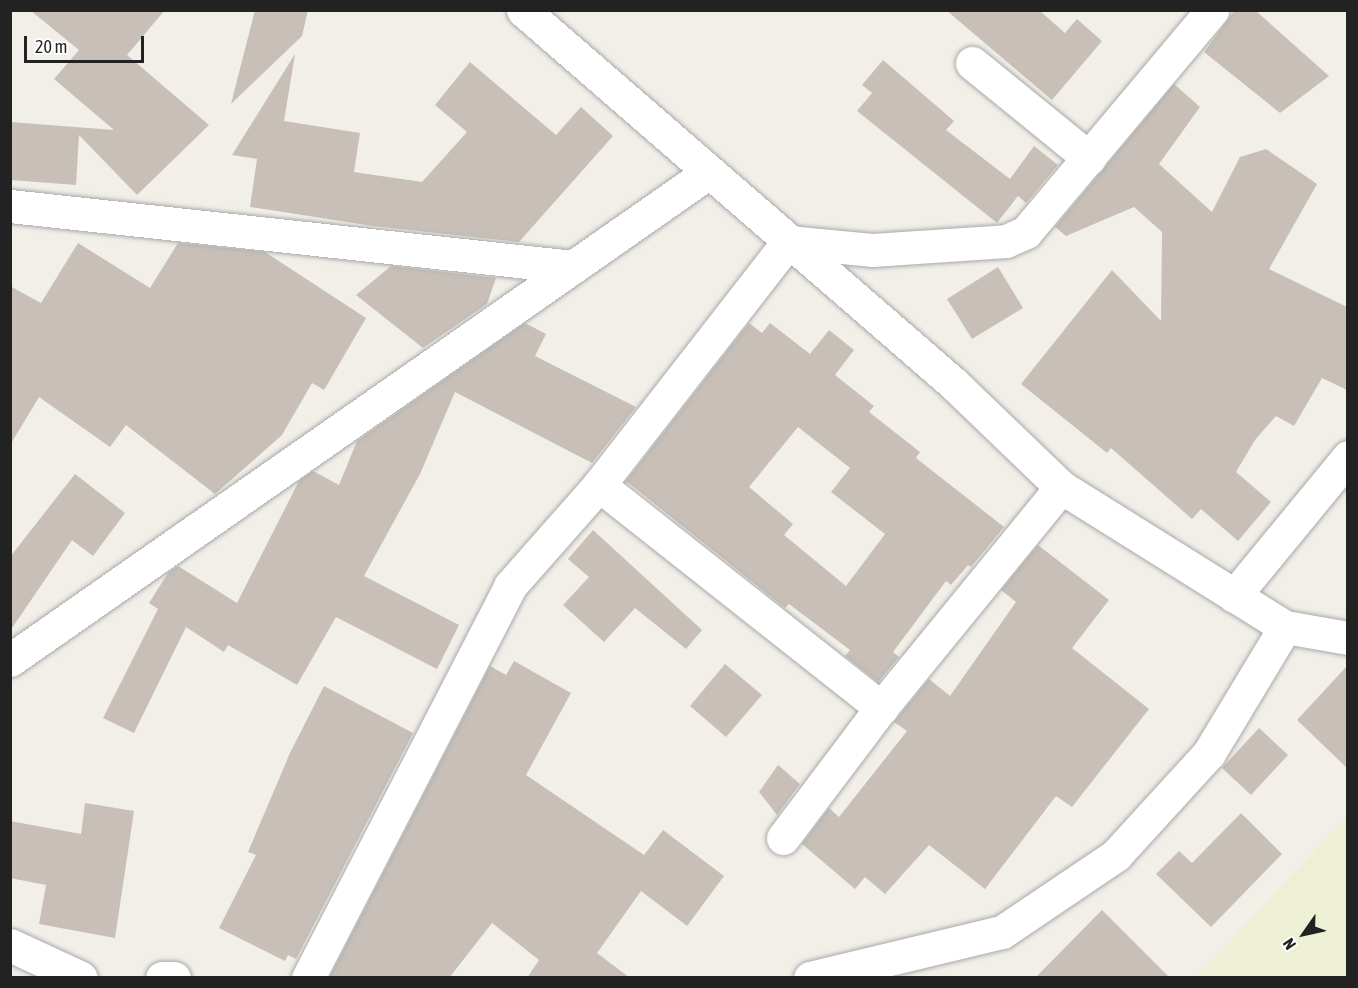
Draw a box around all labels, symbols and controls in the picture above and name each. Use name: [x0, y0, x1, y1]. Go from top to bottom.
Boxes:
scale bar: [27, 24, 147, 62]
text: 20 m: [35, 36, 67, 57]
north arrow: [1274, 904, 1334, 964]
text: N: [1279, 935, 1299, 953]

